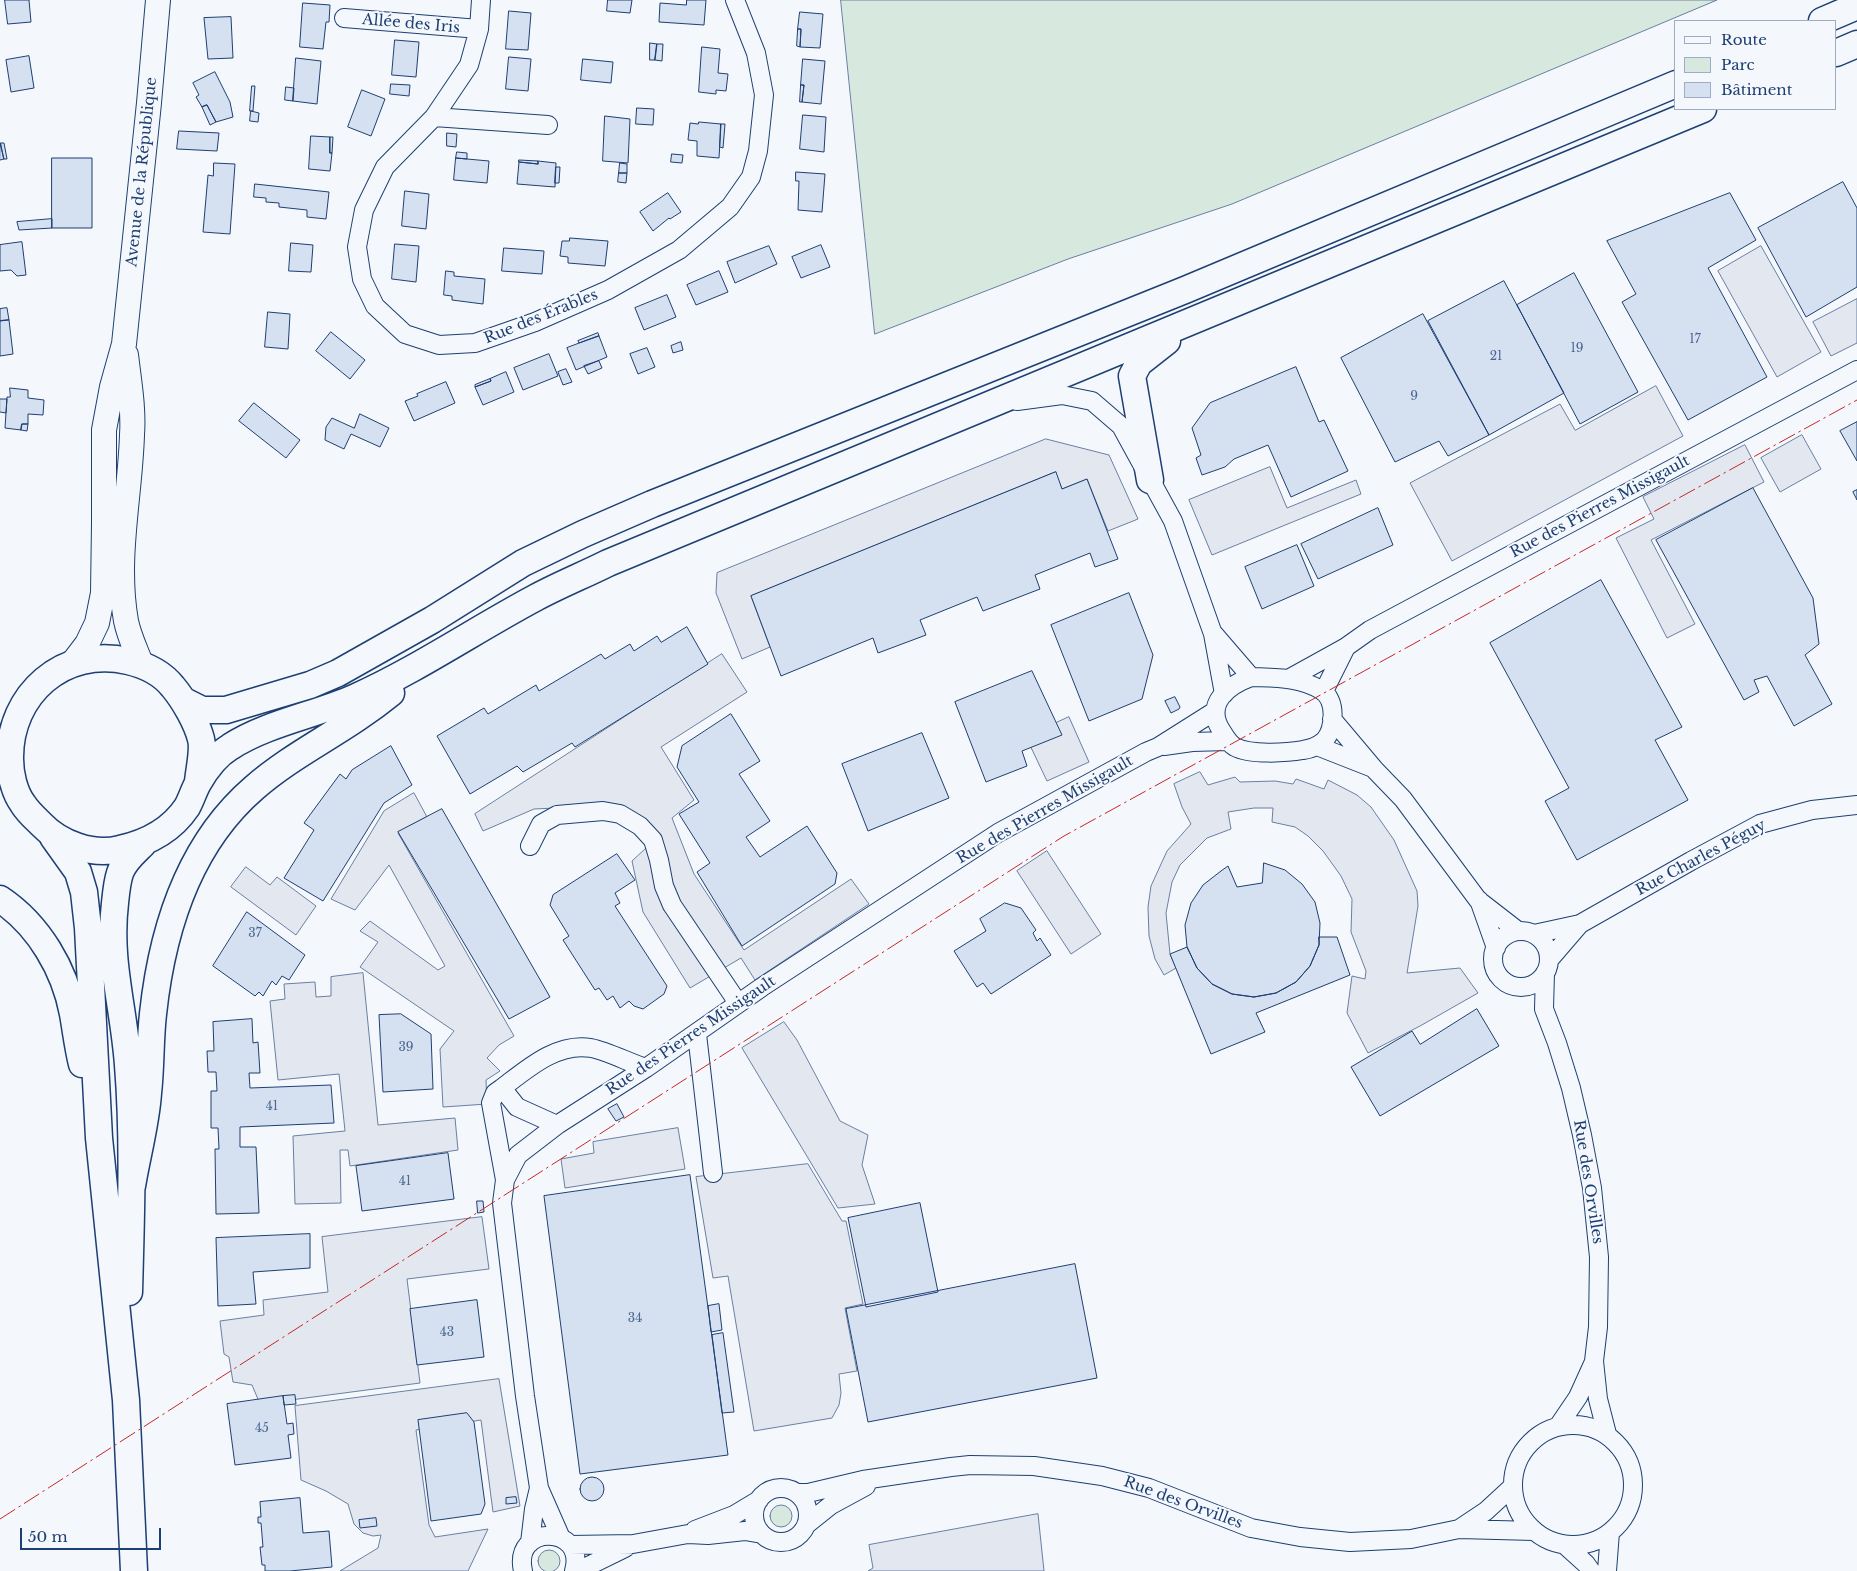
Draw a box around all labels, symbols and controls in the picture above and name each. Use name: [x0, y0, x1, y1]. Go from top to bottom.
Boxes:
street label: Allée des Iris: [361, 11, 461, 37]
legend: [1674, 20, 1837, 110]
text: Route: [1721, 30, 1767, 49]
text: Parc: [1721, 55, 1754, 74]
street label: Avenue de la République: [123, 76, 161, 268]
text: Bâtiment: [1721, 80, 1792, 99]
street label: Rue des Érables: [482, 286, 600, 348]
house number: 17: [1689, 333, 1701, 347]
house number: 19: [1570, 342, 1584, 356]
house number: 21: [1490, 350, 1502, 364]
house number: 9: [1410, 390, 1418, 404]
street label: Rue des Pierres Missigault: [1507, 452, 1693, 562]
street label: Rue des Pierres Missigault: [954, 752, 1136, 868]
street label: Rue Charles Péguy: [1633, 816, 1769, 900]
house number: 37: [248, 927, 262, 941]
street label: Rue des Pierres Missigault: [603, 972, 779, 1100]
house number: 39: [398, 1041, 414, 1055]
house number: 41: [266, 1100, 278, 1114]
street label: Rue des Orvilles: [1569, 1119, 1607, 1245]
house number: 41: [399, 1175, 411, 1189]
house number: 34: [628, 1312, 642, 1326]
house number: 43: [440, 1326, 454, 1340]
house number: 45: [255, 1422, 269, 1436]
street label: Rue des Orvilles: [1121, 1473, 1245, 1533]
scale bar: [22, 1518, 164, 1550]
text: 50 m: [28, 1527, 68, 1546]

